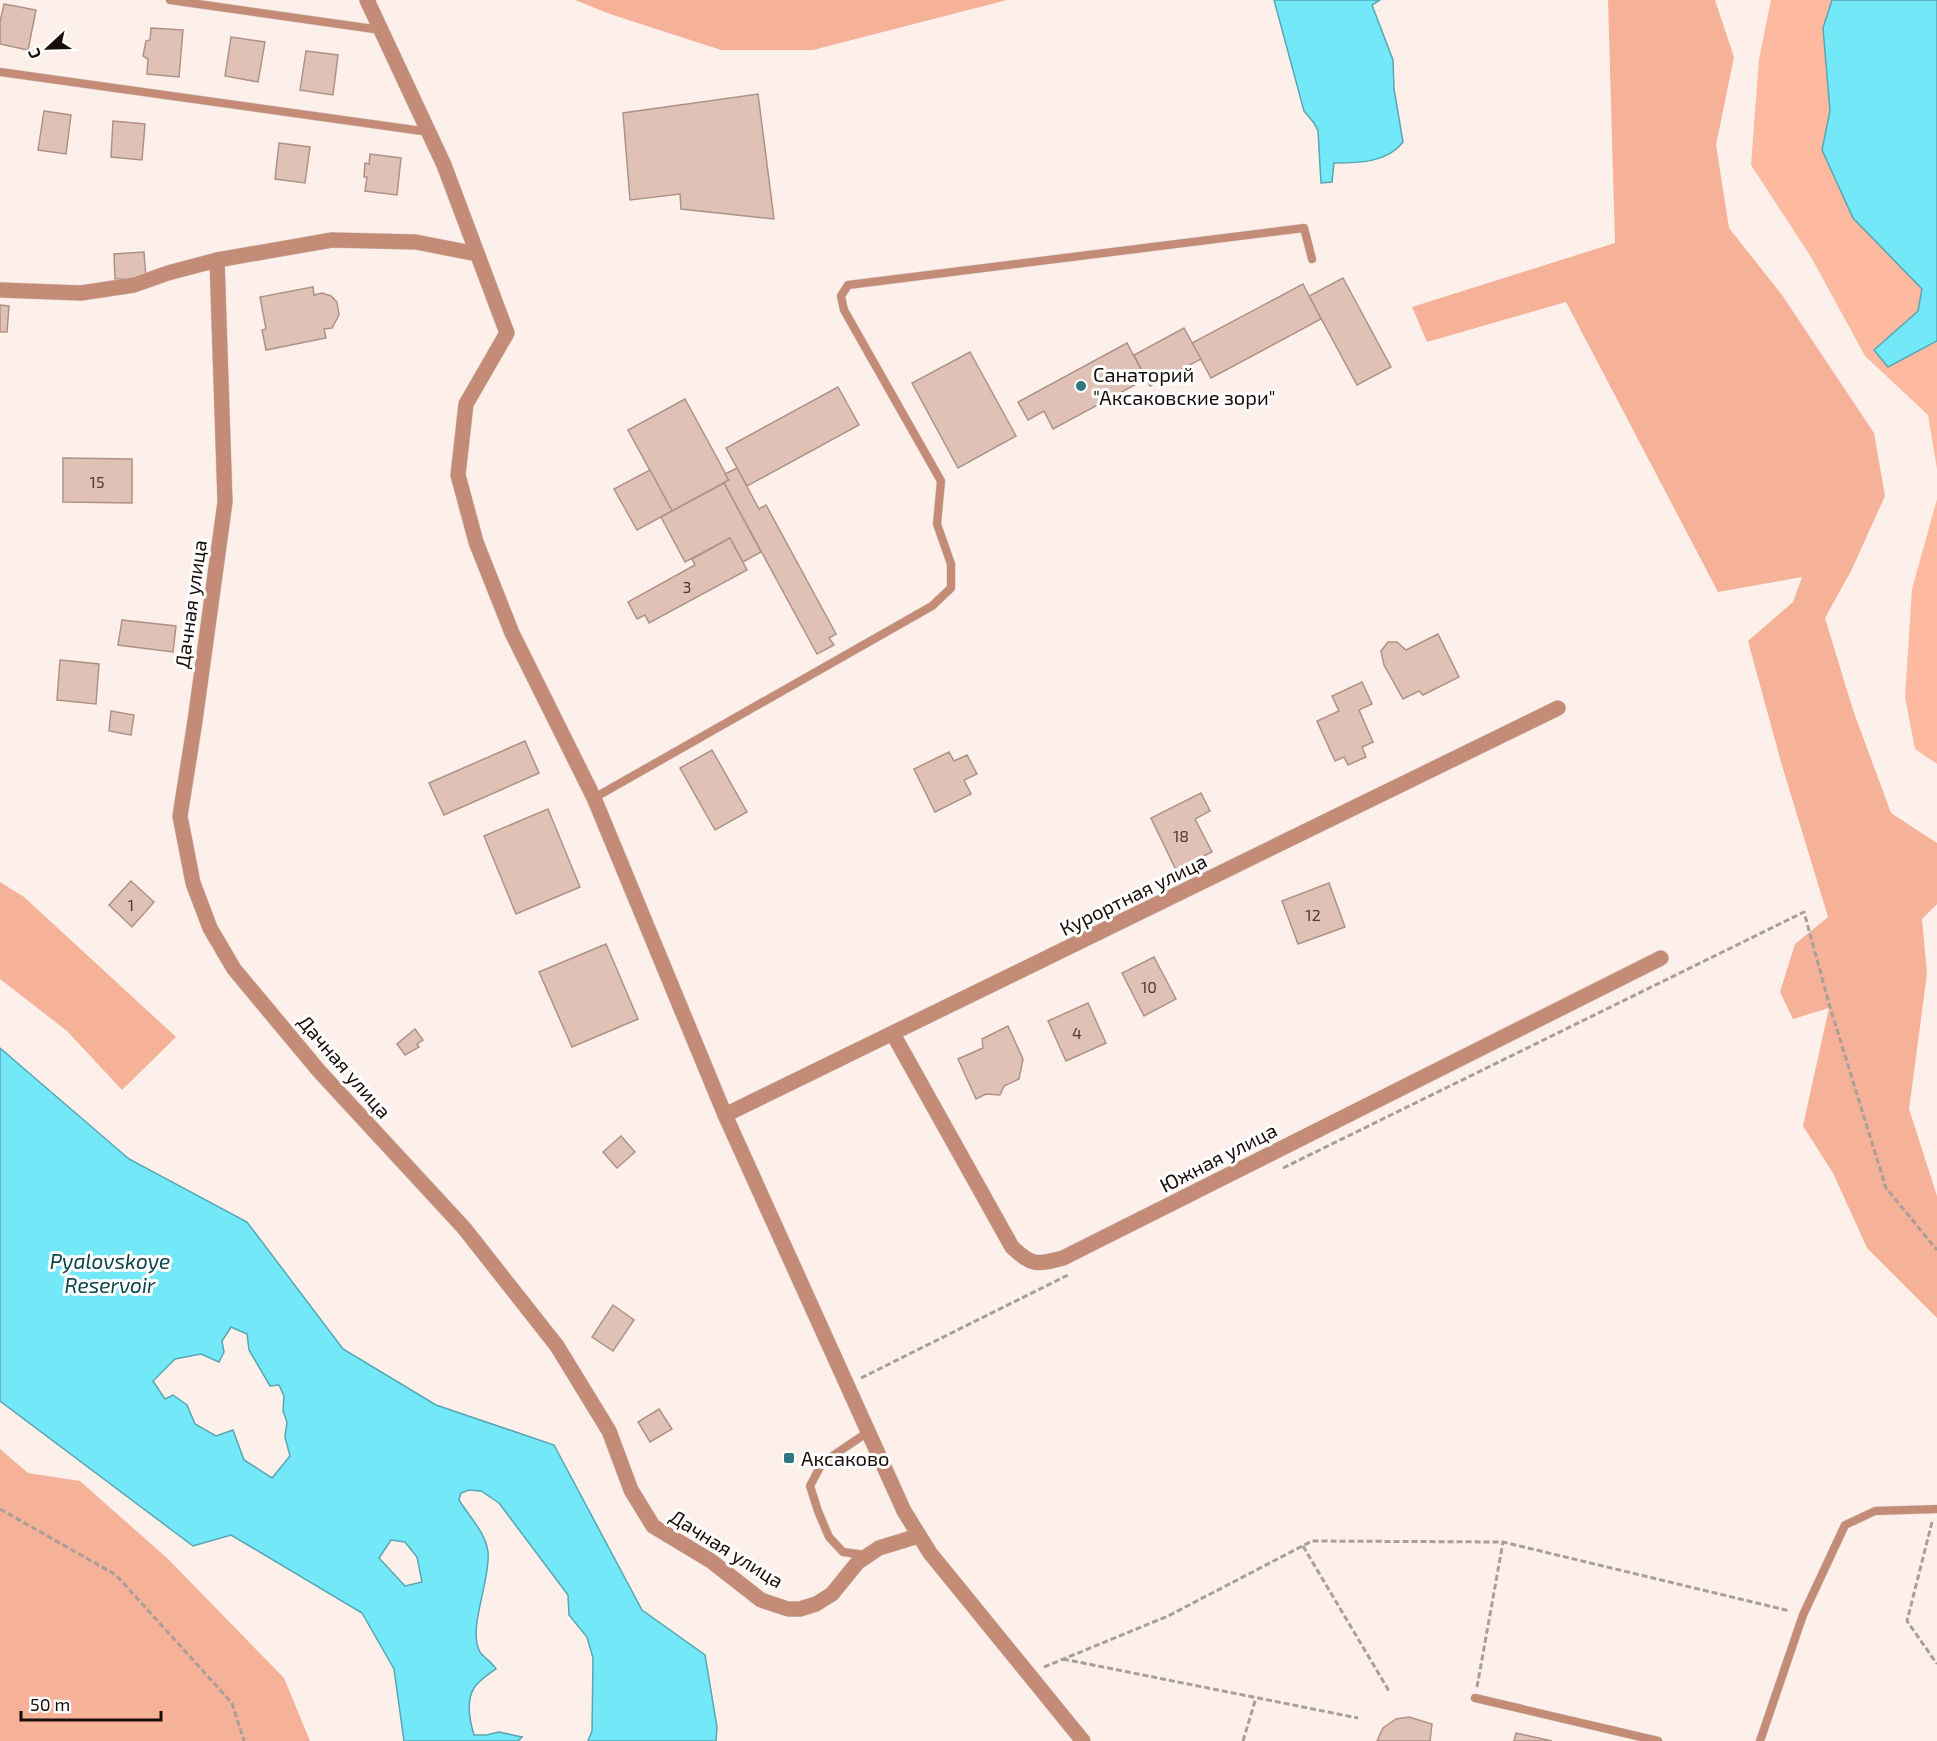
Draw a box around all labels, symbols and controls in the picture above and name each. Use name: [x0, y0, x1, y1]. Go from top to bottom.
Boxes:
north arrow: [18, 18, 78, 78]
text: С: [23, 46, 44, 62]
place label: Санаторий "Аксаковские зори": [1093, 362, 1276, 409]
marker: Санаторий "Аксаковские зори": [1074, 379, 1088, 393]
house number: 15: [90, 472, 104, 491]
street label: Дачная улица: [169, 538, 212, 670]
house number: 3: [683, 577, 691, 596]
house number: 18: [1173, 826, 1189, 845]
street label: Курортная улица: [1055, 848, 1211, 941]
house number: 1: [128, 895, 134, 914]
house number: 12: [1305, 905, 1321, 924]
house number: 10: [1141, 977, 1157, 996]
street label: Дачная улица: [293, 1009, 397, 1123]
house number: 4: [1072, 1023, 1082, 1042]
street label: Южная улица: [1155, 1117, 1281, 1198]
water label: Pyalovskoye Reservoir: [50, 1248, 170, 1297]
place label: Аксаково: [801, 1446, 890, 1470]
marker: Аксаково: [782, 1451, 796, 1465]
street label: Дачная улица: [665, 1504, 788, 1593]
scale bar: [21, 1684, 160, 1722]
text: 50 m: [30, 1693, 70, 1715]

